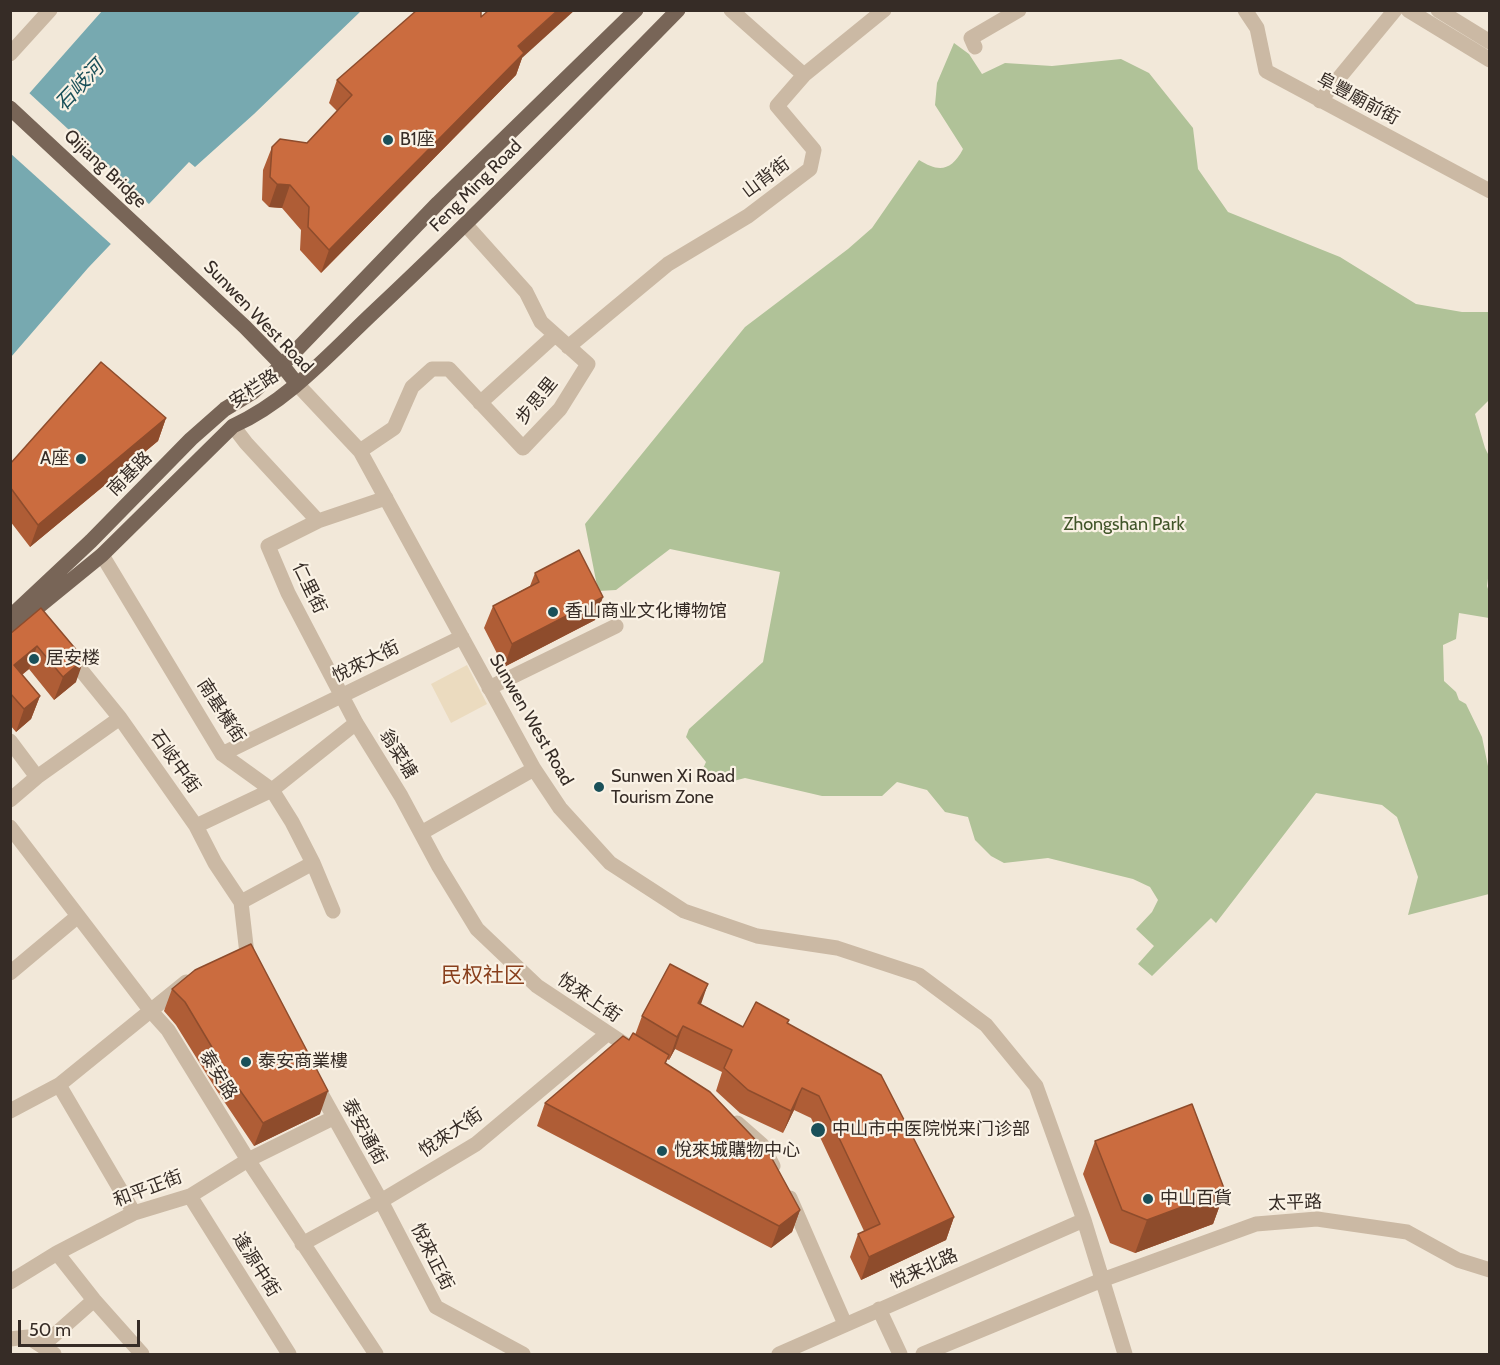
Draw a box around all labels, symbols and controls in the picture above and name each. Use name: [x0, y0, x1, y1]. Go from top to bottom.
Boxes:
water label: 石岐河: [51, 56, 109, 116]
street label: 阜豐廟前街: [1313, 68, 1403, 130]
street label: Qijiang Bridge: [59, 125, 151, 213]
place label: B1座: [400, 129, 435, 151]
marker: B1座: [381, 133, 395, 147]
street label: Feng Ming Road: [425, 135, 527, 237]
street label: 山背街: [738, 153, 794, 203]
street label: Sunwen West Road: [199, 256, 317, 378]
street label: 安栏路: [225, 365, 283, 413]
street label: 步思里: [512, 373, 562, 429]
street label: 南基路: [103, 447, 157, 501]
place label: A座: [40, 448, 69, 470]
marker: A座: [74, 452, 88, 466]
park label: Zhongshan Park: [1064, 514, 1184, 536]
street label: 仁里街: [287, 559, 331, 617]
place label: 香山商业文化博物馆: [565, 601, 727, 623]
marker: 香山商业文化博物馆: [546, 605, 560, 619]
street label: 悅來大街: [329, 637, 403, 687]
place label: 居安楼: [46, 648, 100, 670]
street label: Sunwen West Road: [485, 650, 577, 790]
marker: 居安楼: [27, 652, 41, 666]
street label: 南基橫街: [192, 675, 250, 747]
street label: 翁菜塘: [375, 725, 421, 783]
street label: 石岐中街: [146, 726, 204, 798]
place label: Sunwen Xi Road Tourism Zone: [611, 766, 735, 808]
marker: Sunwen Xi Road Tourism Zone: [592, 780, 606, 794]
district label: 民权社区: [441, 963, 525, 989]
street label: 悅來上街: [553, 969, 625, 1027]
street label: 泰安路: [195, 1046, 241, 1104]
place label: 泰安商業樓: [258, 1051, 348, 1073]
marker: 泰安商業樓: [239, 1055, 253, 1069]
street label: 泰安通街: [337, 1095, 391, 1169]
street label: 悅來大街: [415, 1104, 487, 1162]
place label: 中山市中医院悦来门诊部: [832, 1119, 1030, 1141]
marker: 中山市中医院悦来门诊部: [809, 1121, 827, 1139]
place label: 悅來城購物中心: [674, 1140, 800, 1162]
marker: 悅來城購物中心: [655, 1144, 669, 1158]
street label: 和平正街: [111, 1166, 185, 1212]
place label: 中山百貨: [1160, 1188, 1232, 1210]
street label: 太平路: [1268, 1191, 1322, 1215]
marker: 中山百貨: [1141, 1192, 1155, 1206]
street label: 悅來正街: [406, 1220, 458, 1294]
street label: 逢源中街: [228, 1229, 284, 1301]
street label: 悦来北路: [887, 1244, 961, 1294]
scale bar: [21, 1308, 142, 1346]
text: 50 m: [29, 1319, 71, 1341]

